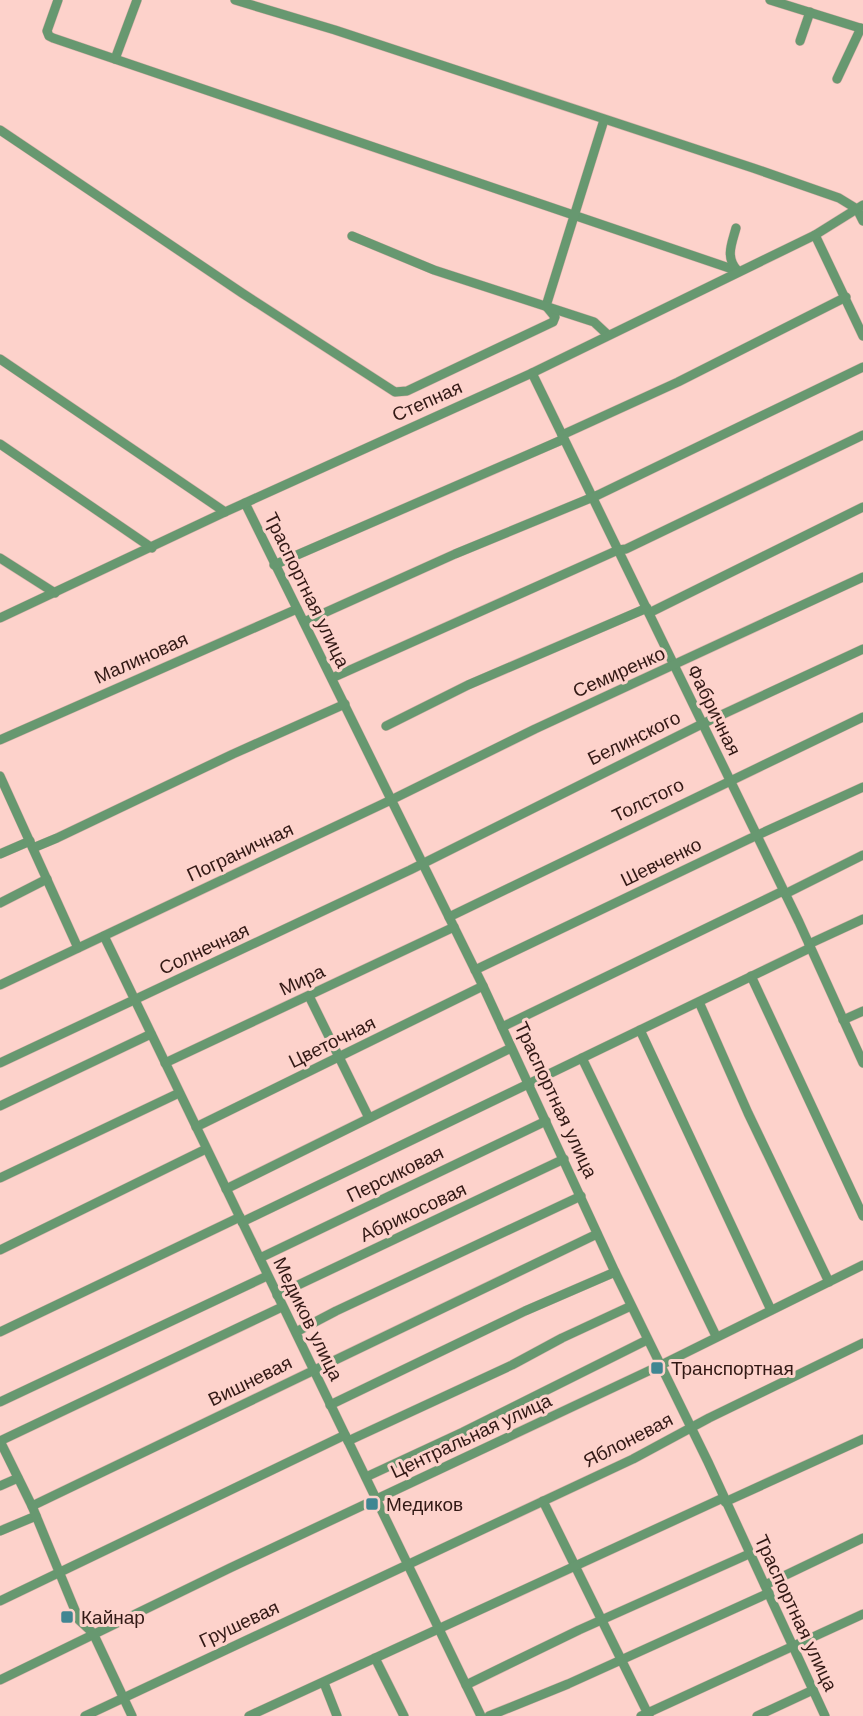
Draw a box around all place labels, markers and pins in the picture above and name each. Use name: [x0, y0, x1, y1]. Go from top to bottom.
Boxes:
place label: Транспортная: [671, 1358, 794, 1379]
marker: Транспортная: [649, 1360, 665, 1376]
place label: Медиков: [386, 1494, 463, 1515]
marker: Медиков: [364, 1496, 380, 1512]
place label: Кайнар: [81, 1607, 145, 1628]
marker: Кайнар: [59, 1609, 75, 1625]

